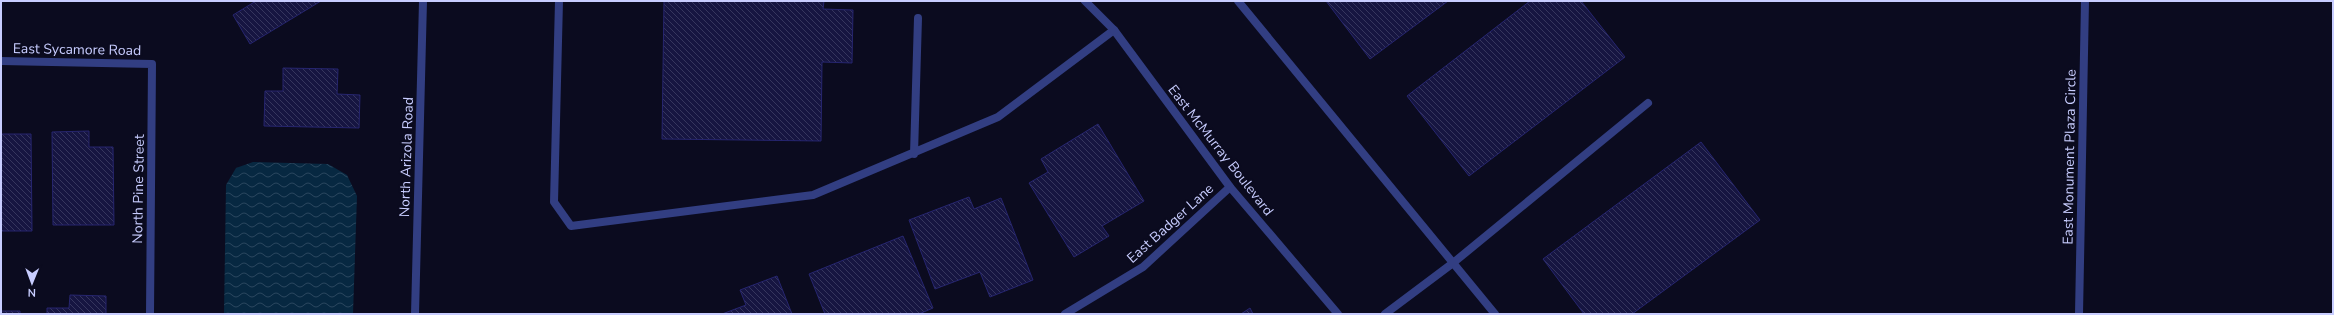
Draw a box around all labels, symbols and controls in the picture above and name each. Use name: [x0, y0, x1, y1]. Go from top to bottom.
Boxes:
street label: East Sycamore Road: [13, 39, 141, 60]
street label: East Monument Plaza Circle: [2058, 69, 2081, 245]
street label: East McMurray Boulevard: [1164, 81, 1278, 220]
street label: North Arizola Road: [395, 97, 418, 217]
street label: North Pine Street: [128, 134, 149, 244]
street label: East Badger Lane: [1123, 179, 1218, 267]
north arrow: [12, 263, 52, 303]
text: N: [28, 285, 36, 300]

